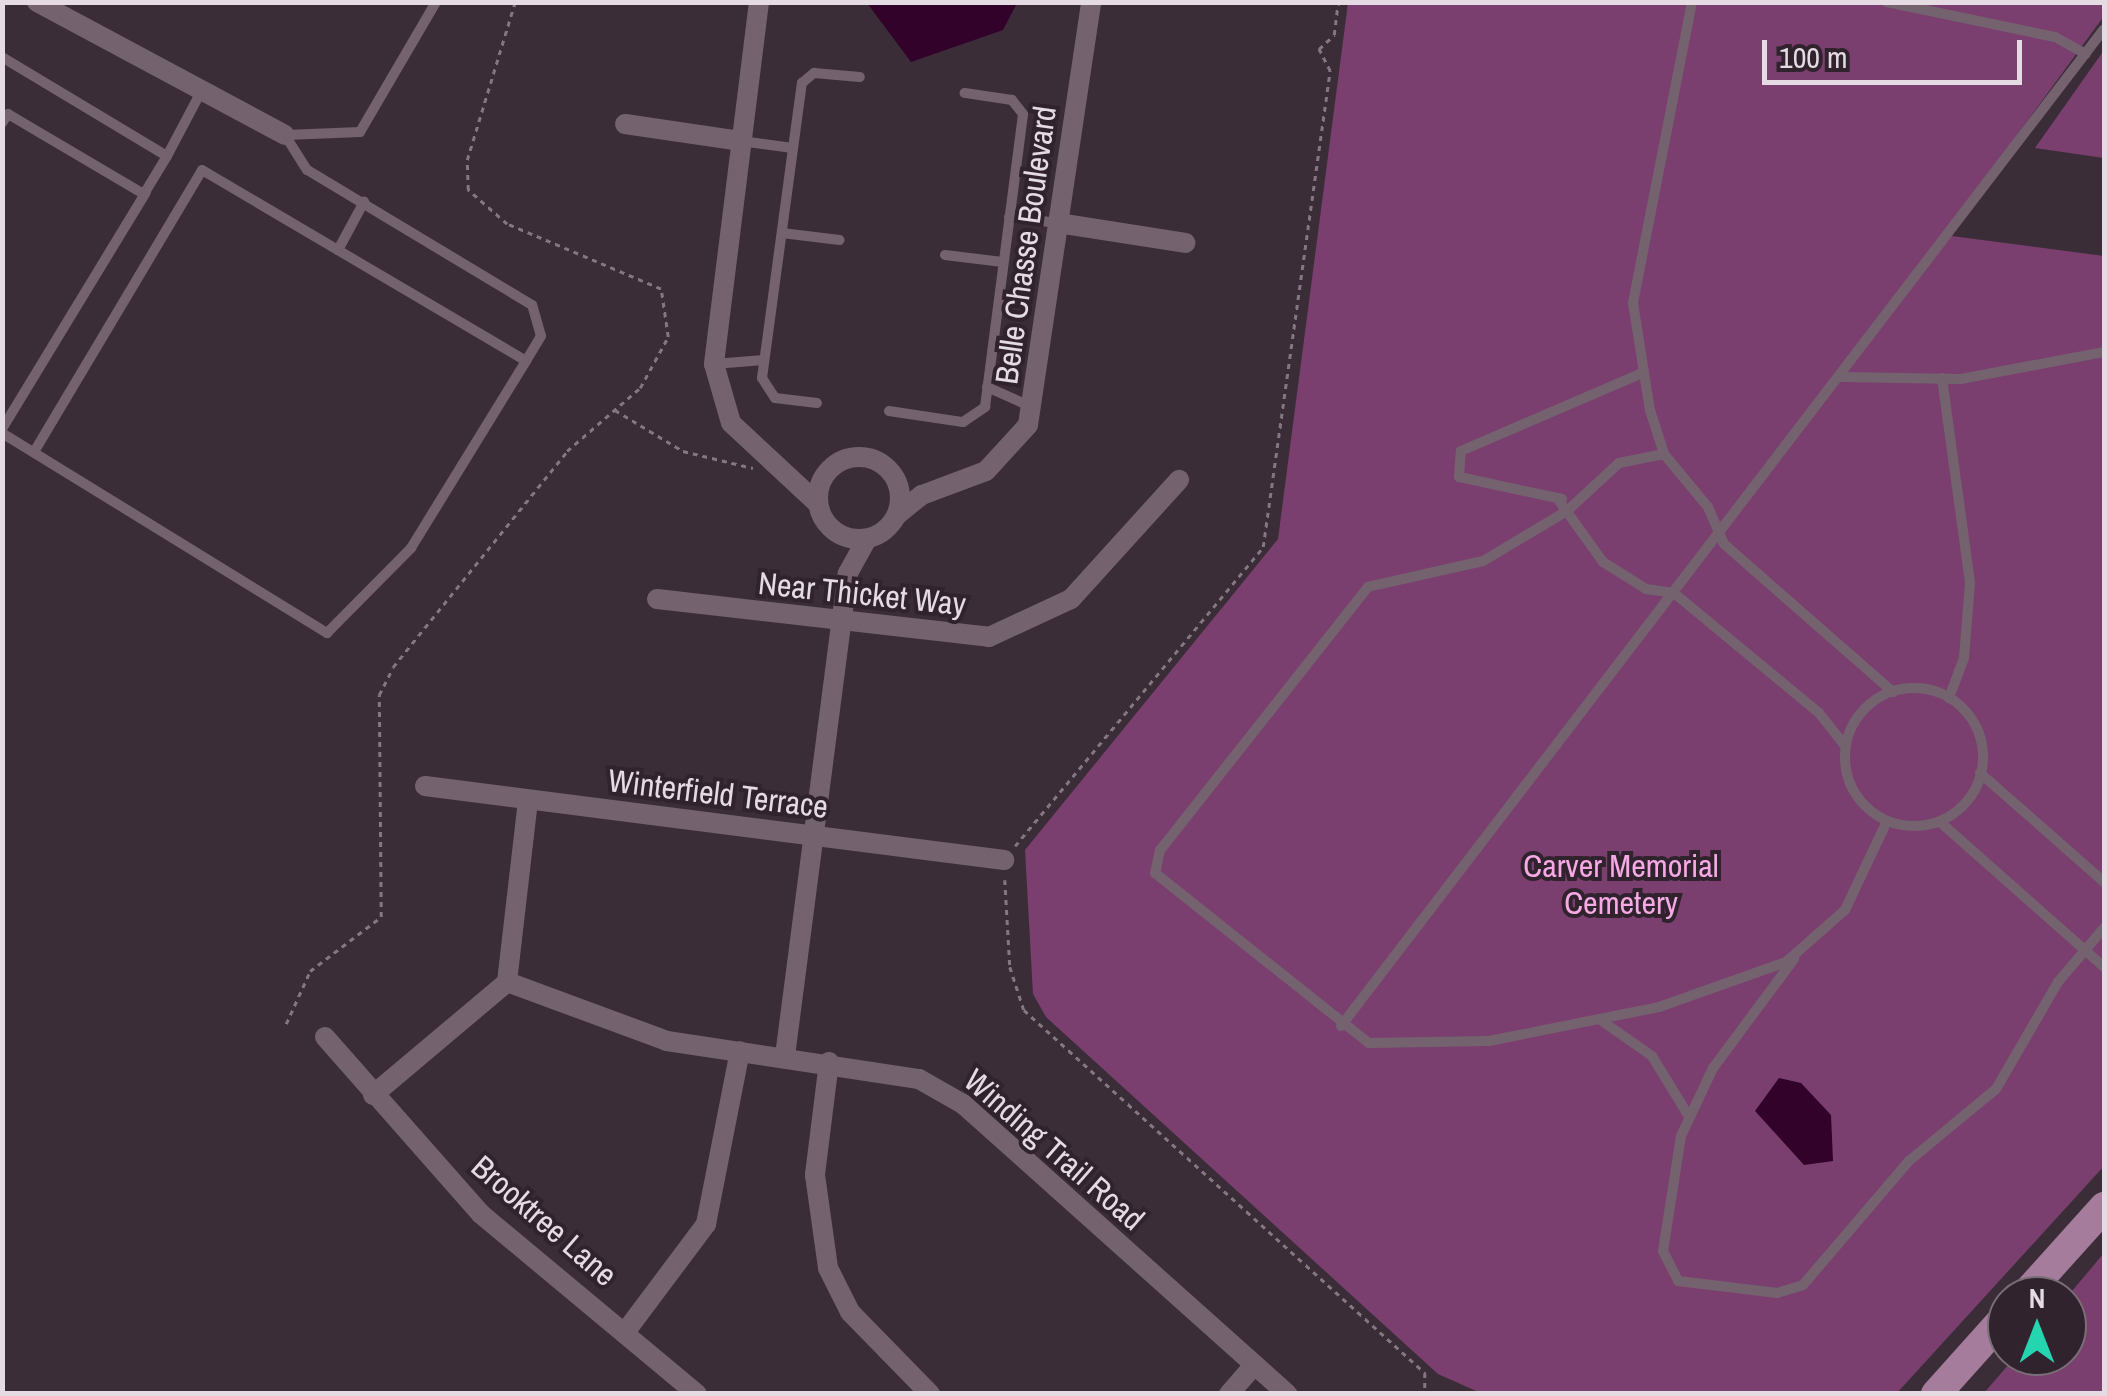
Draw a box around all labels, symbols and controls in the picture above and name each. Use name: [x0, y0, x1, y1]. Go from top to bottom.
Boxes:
scale bar: [1767, 20, 2027, 82]
text: 100 m: [1779, 37, 1847, 77]
street label: Belle Chasse Boulevard: [988, 104, 1064, 386]
street label: Near Thicket Way: [756, 564, 968, 624]
street label: Winterfield Terrace: [606, 761, 830, 827]
park label: Carver Memorial Cemetery: [1523, 848, 1719, 923]
street label: Winding Trail Road: [956, 1061, 1152, 1239]
street label: Brooktree Lane: [464, 1148, 624, 1294]
north arrow: [1987, 1276, 2087, 1376]
text: N: [2029, 1279, 2045, 1317]

